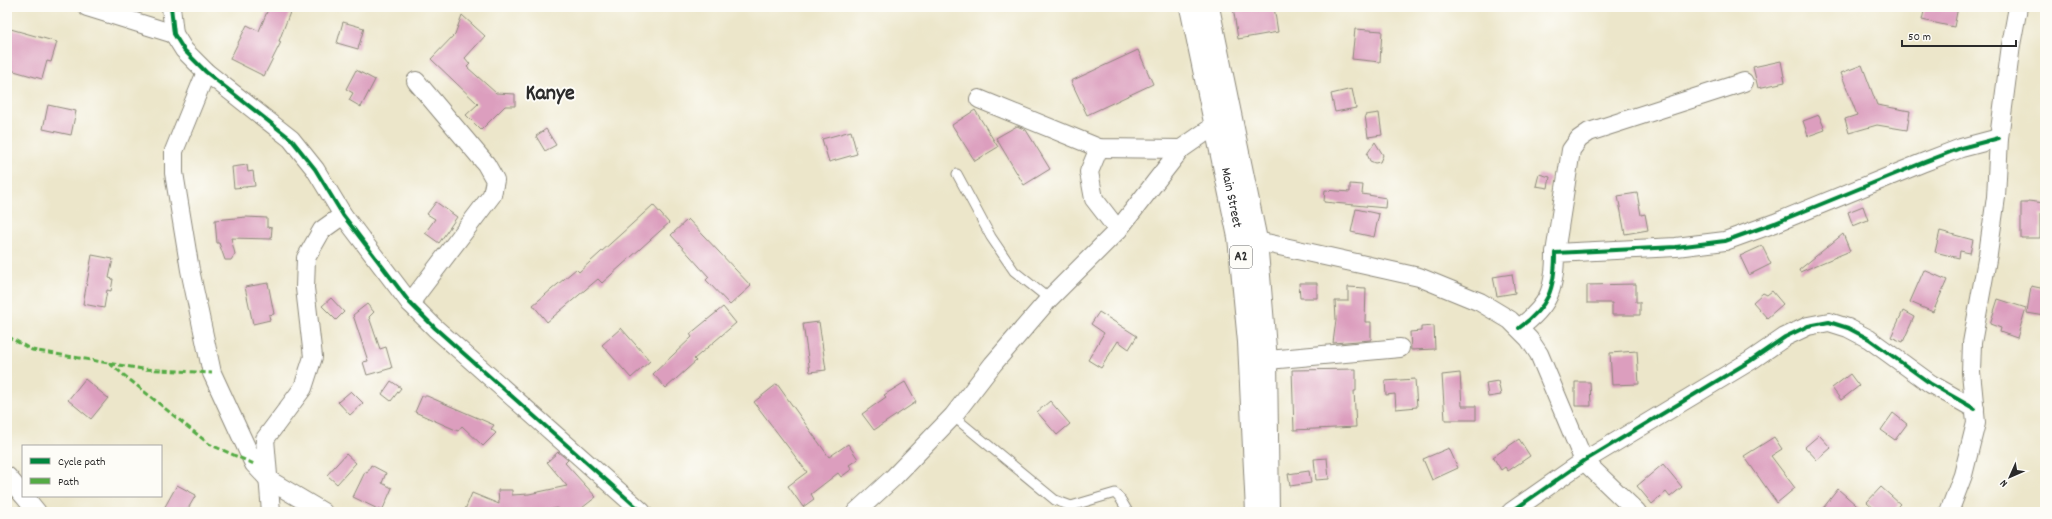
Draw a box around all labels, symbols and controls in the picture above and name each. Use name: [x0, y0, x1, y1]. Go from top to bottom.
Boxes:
scale bar: [1902, 22, 2016, 48]
text: 50 m: [1908, 29, 1931, 46]
district label: Kanye: [525, 79, 575, 110]
street label: Main Street: [1215, 166, 1247, 230]
road number: A2: [1230, 246, 1252, 268]
legend: [22, 445, 162, 497]
text: Cycle path: [58, 454, 106, 471]
north arrow: [1990, 457, 2030, 497]
text: Path: [58, 474, 79, 491]
text: N: [1996, 475, 2012, 490]

